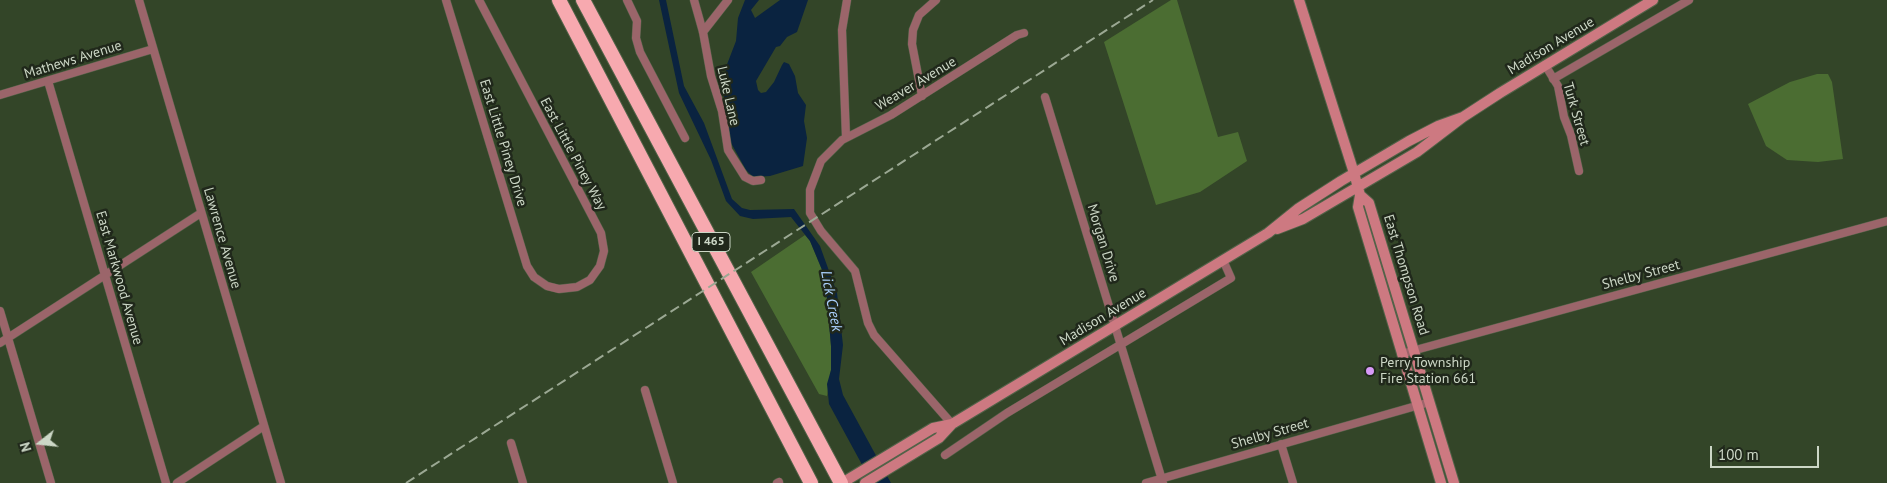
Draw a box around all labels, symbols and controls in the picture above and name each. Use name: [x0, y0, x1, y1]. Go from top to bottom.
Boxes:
street label: Madison Avenue: [1505, 14, 1597, 78]
street label: Mathews Avenue: [22, 37, 124, 83]
street label: Weaver Avenue: [873, 53, 959, 115]
street label: Luke Lane: [713, 65, 743, 127]
street label: East Little Piney Drive: [476, 77, 530, 209]
street label: Turk Street: [1559, 81, 1593, 147]
street label: East Little Piney Way: [536, 95, 610, 213]
street label: Lawrence Avenue: [200, 186, 244, 290]
street label: Morgan Drive: [1083, 202, 1123, 284]
street label: East Markwood Avenue: [92, 209, 146, 347]
street label: East Thompson Road: [1380, 213, 1432, 337]
road number: I 465: [692, 232, 730, 252]
street label: Shelby Street: [1600, 257, 1682, 293]
water label: Lick Creek: [816, 269, 846, 333]
street label: Madison Avenue: [1057, 285, 1149, 349]
place label: Perry Township Fire Station 661: [1380, 355, 1476, 388]
marker: Perry Township Fire Station 661: [1364, 365, 1376, 377]
street label: Shelby Street: [1229, 415, 1311, 453]
north arrow: [15, 418, 65, 468]
scale bar: [1712, 436, 1821, 468]
text: N: [16, 440, 36, 454]
text: 100 m: [1718, 445, 1759, 464]

